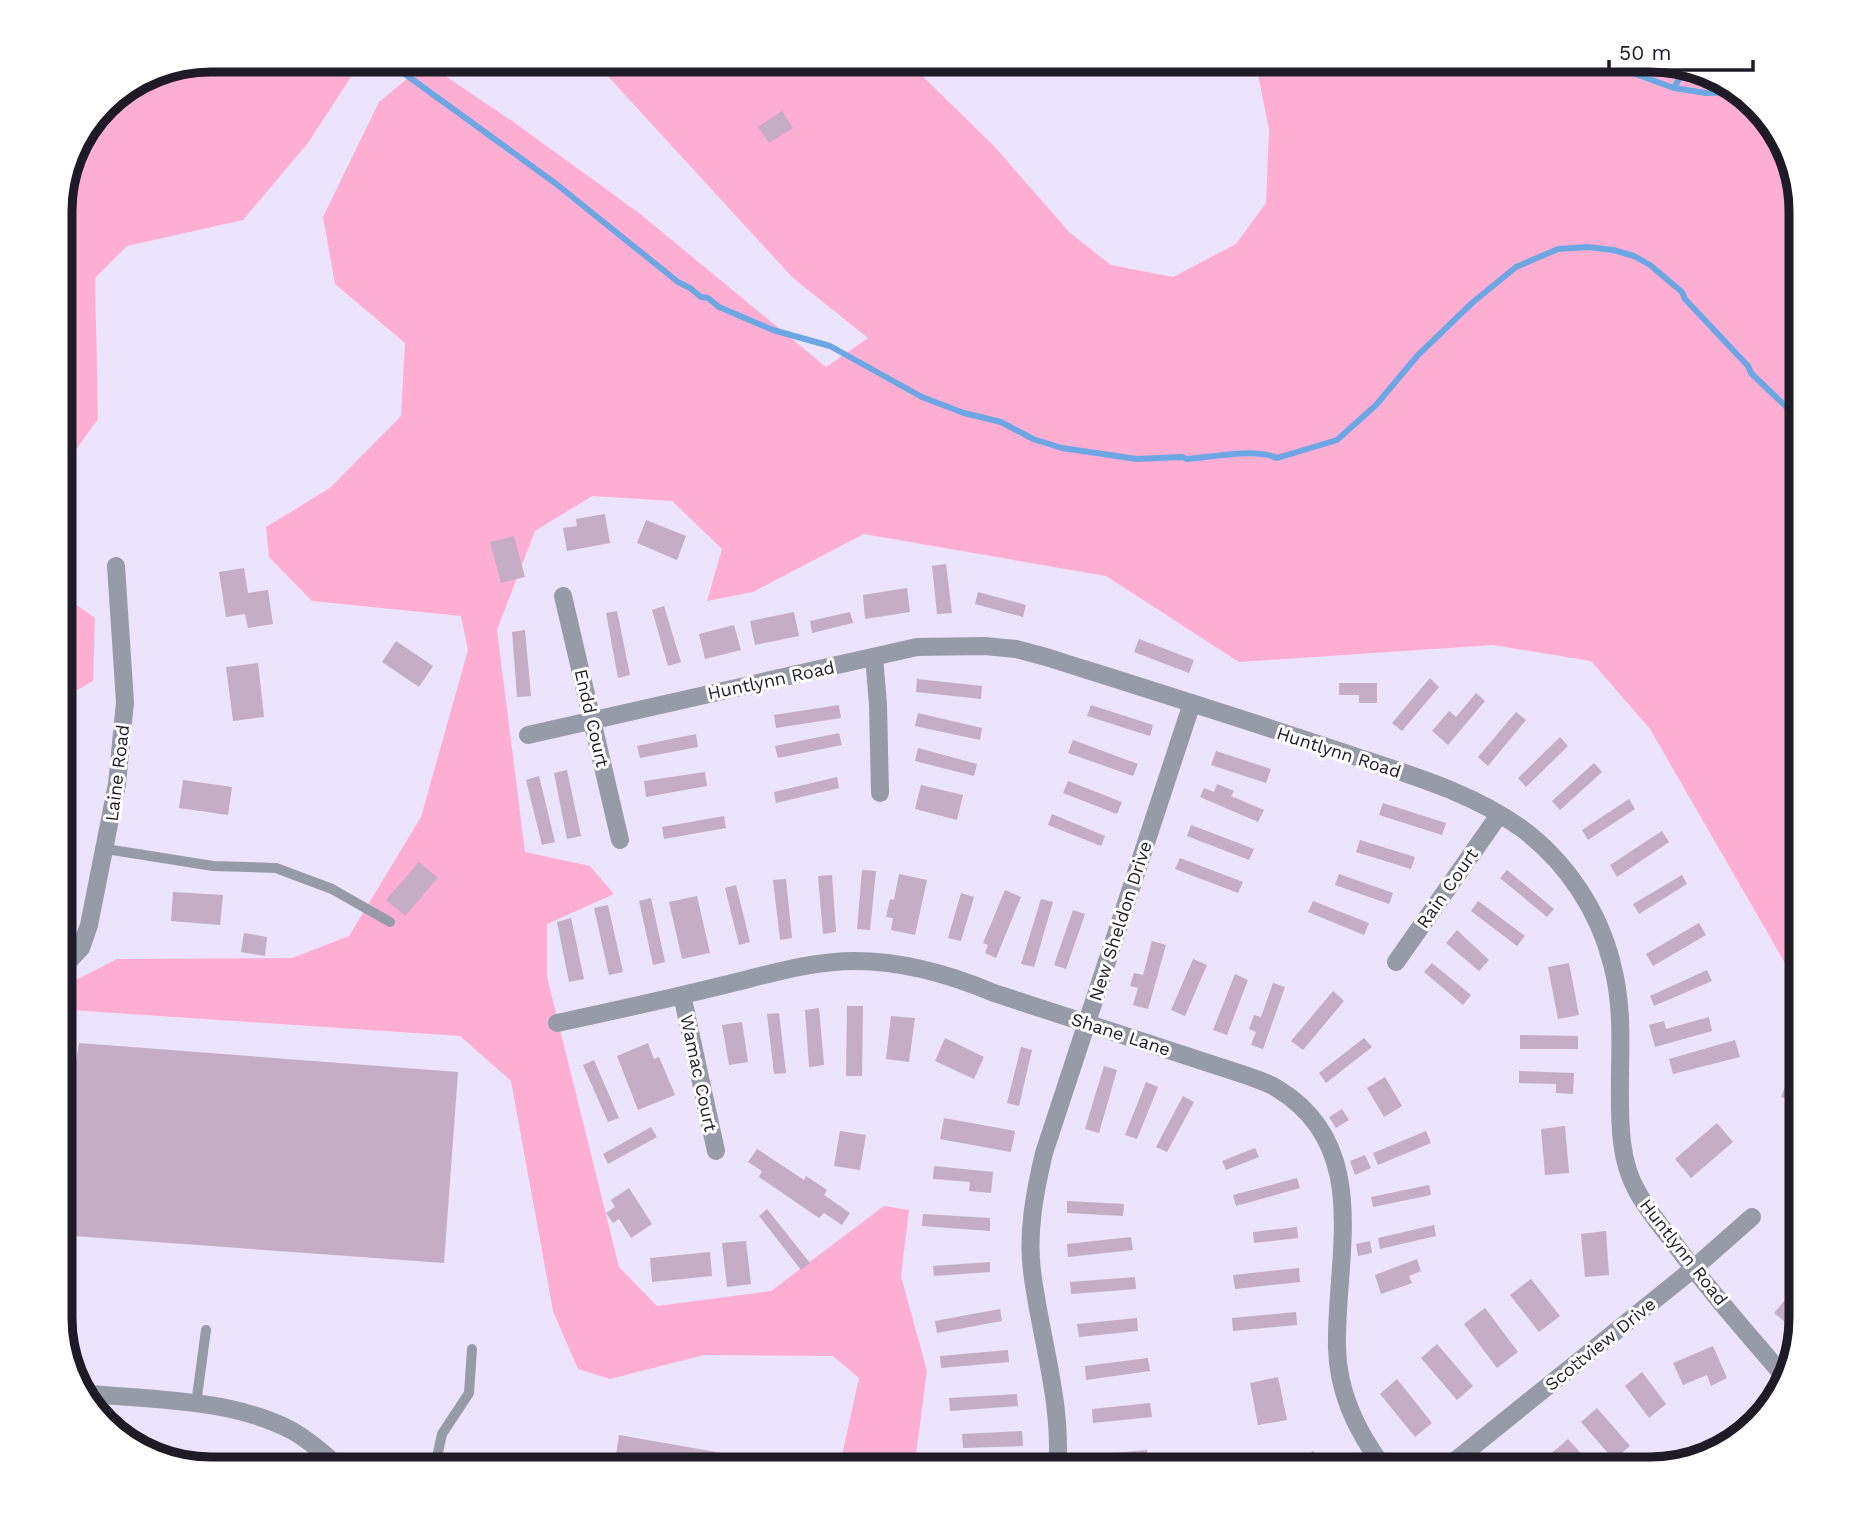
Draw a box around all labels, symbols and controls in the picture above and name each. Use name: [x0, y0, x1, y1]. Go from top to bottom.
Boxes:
scale bar: [1609, 28, 1752, 72]
text: 50 m: [1619, 40, 1671, 65]
street label: Huntlynn Road: [706, 656, 836, 704]
street label: Endd Court: [571, 667, 614, 769]
street label: Huntlynn Road: [1274, 722, 1404, 782]
street label: Laine Road: [101, 723, 133, 823]
street label: New Sheldon Drive: [1084, 838, 1156, 1004]
street label: Rain Court: [1412, 844, 1482, 932]
street label: Shane Lane: [1069, 1008, 1173, 1060]
street label: Wamac Court: [676, 1013, 722, 1134]
street label: Huntlynn Road: [1636, 1195, 1732, 1309]
street label: Scottview Drive: [1541, 1293, 1659, 1395]

